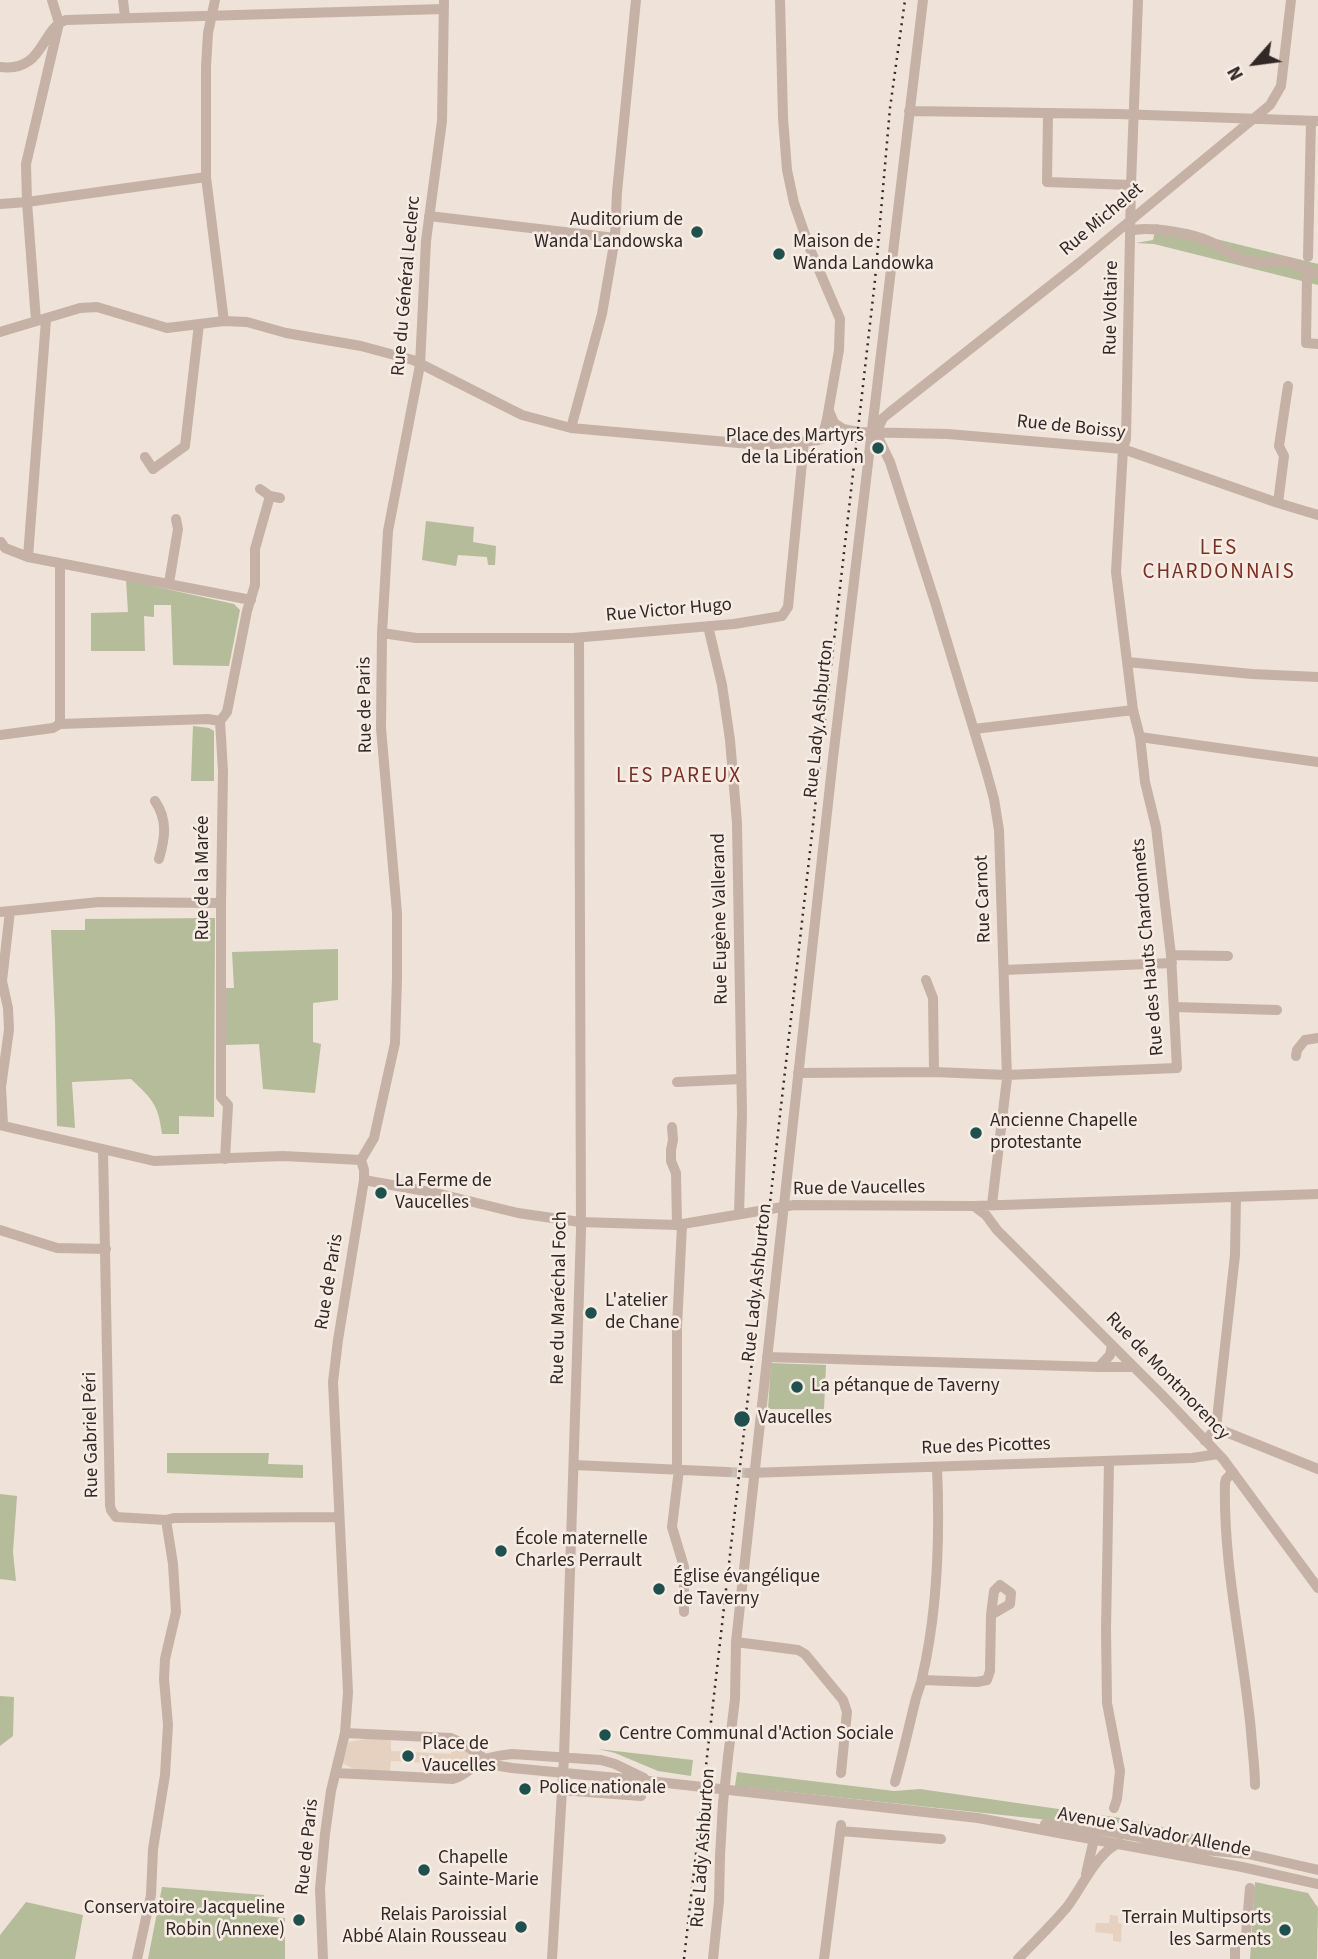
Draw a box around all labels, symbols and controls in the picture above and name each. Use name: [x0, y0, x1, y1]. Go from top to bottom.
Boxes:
north arrow: [1220, 28, 1290, 98]
text: N: [1221, 61, 1251, 85]
street label: Rue Michelet: [1056, 179, 1148, 261]
street label: Rue du Général Leclerc: [388, 195, 426, 377]
place label: Auditorium de Wanda Landowska: [534, 210, 683, 254]
marker: Auditorium de Wanda Landowska: [689, 224, 705, 240]
place label: Maison de Wanda Landowka: [793, 232, 934, 276]
marker: Maison de Wanda Landowka: [771, 246, 787, 262]
street label: Rue Voltaire: [1100, 260, 1124, 356]
street label: Rue de Boissy: [1016, 411, 1126, 445]
place label: Place des Martyrs de la Libération: [726, 426, 864, 470]
marker: Place des Martyrs de la Libération: [870, 440, 886, 456]
district label: LES CHARDONNAIS: [1144, 536, 1294, 586]
street label: Rue Victor Hugo: [605, 594, 733, 628]
street label: Rue Lady Ashburton: [800, 638, 840, 800]
street label: Rue de Paris: [354, 656, 378, 754]
district label: LES PAREUX: [617, 764, 741, 790]
street label: Rue de la Marée: [193, 815, 215, 941]
street label: Rue Eugène Vallerand: [708, 833, 734, 1005]
street label: Rue des Hauts Chardonnets: [1128, 837, 1170, 1057]
street label: Rue Carnot: [971, 855, 997, 943]
place label: Ancienne Chapelle protestante: [990, 1111, 1137, 1155]
marker: Ancienne Chapelle protestante: [968, 1125, 984, 1141]
place label: La Ferme de Vaucelles: [395, 1171, 492, 1215]
street label: Rue de Vaucelles: [793, 1176, 925, 1202]
marker: La Ferme de Vaucelles: [373, 1185, 389, 1201]
street label: Rue Lady Ashburton: [738, 1202, 778, 1364]
street label: Rue du Maréchal Foch: [547, 1211, 573, 1385]
street label: Rue de Paris: [311, 1232, 349, 1332]
place label: L'atelier de Chane: [605, 1291, 679, 1335]
marker: L'atelier de Chane: [583, 1305, 599, 1321]
street label: Rue de Montmorency: [1100, 1308, 1234, 1446]
street label: Rue Gabriel Péri: [79, 1372, 105, 1498]
place label: La pétanque de Taverny: [811, 1376, 1000, 1398]
marker: La pétanque de Taverny: [789, 1379, 805, 1395]
place label: Vaucelles: [758, 1408, 832, 1430]
marker: Vaucelles: [732, 1409, 752, 1429]
street label: Rue des Picottes: [921, 1433, 1051, 1461]
place label: École maternelle Charles Perrault: [515, 1529, 648, 1573]
marker: École maternelle Charles Perrault: [493, 1543, 509, 1559]
place label: Église évangélique de Taverny: [673, 1567, 820, 1611]
marker: Église évangélique de Taverny: [651, 1581, 667, 1597]
place label: Centre Communal d'Action Sociale: [619, 1724, 894, 1746]
marker: Centre Communal d'Action Sociale: [597, 1727, 613, 1743]
place label: Place de Vaucelles: [422, 1734, 496, 1778]
marker: Place de Vaucelles: [400, 1748, 416, 1764]
street label: Rue Lady Ashburton: [687, 1768, 721, 1928]
place label: Police nationale: [539, 1778, 666, 1800]
marker: Police nationale: [517, 1781, 533, 1797]
street label: Rue de Paris: [292, 1798, 324, 1896]
street label: Avenue Salvador Allende: [1056, 1803, 1252, 1863]
place label: Chapelle Sainte-Marie: [438, 1848, 539, 1892]
marker: Chapelle Sainte-Marie: [416, 1862, 432, 1878]
place label: Conservatoire Jacqueline Robin (Annexe): [84, 1898, 285, 1942]
place label: Relais Paroissial Abbé Alain Rousseau: [343, 1905, 507, 1949]
place label: Terrain Multipsorts les Sarments: [1122, 1908, 1271, 1952]
marker: Conservatoire Jacqueline Robin (Annexe): [291, 1912, 307, 1928]
marker: Relais Paroissial Abbé Alain Rousseau: [513, 1919, 529, 1935]
marker: Terrain Multipsorts les Sarments: [1277, 1922, 1293, 1938]

